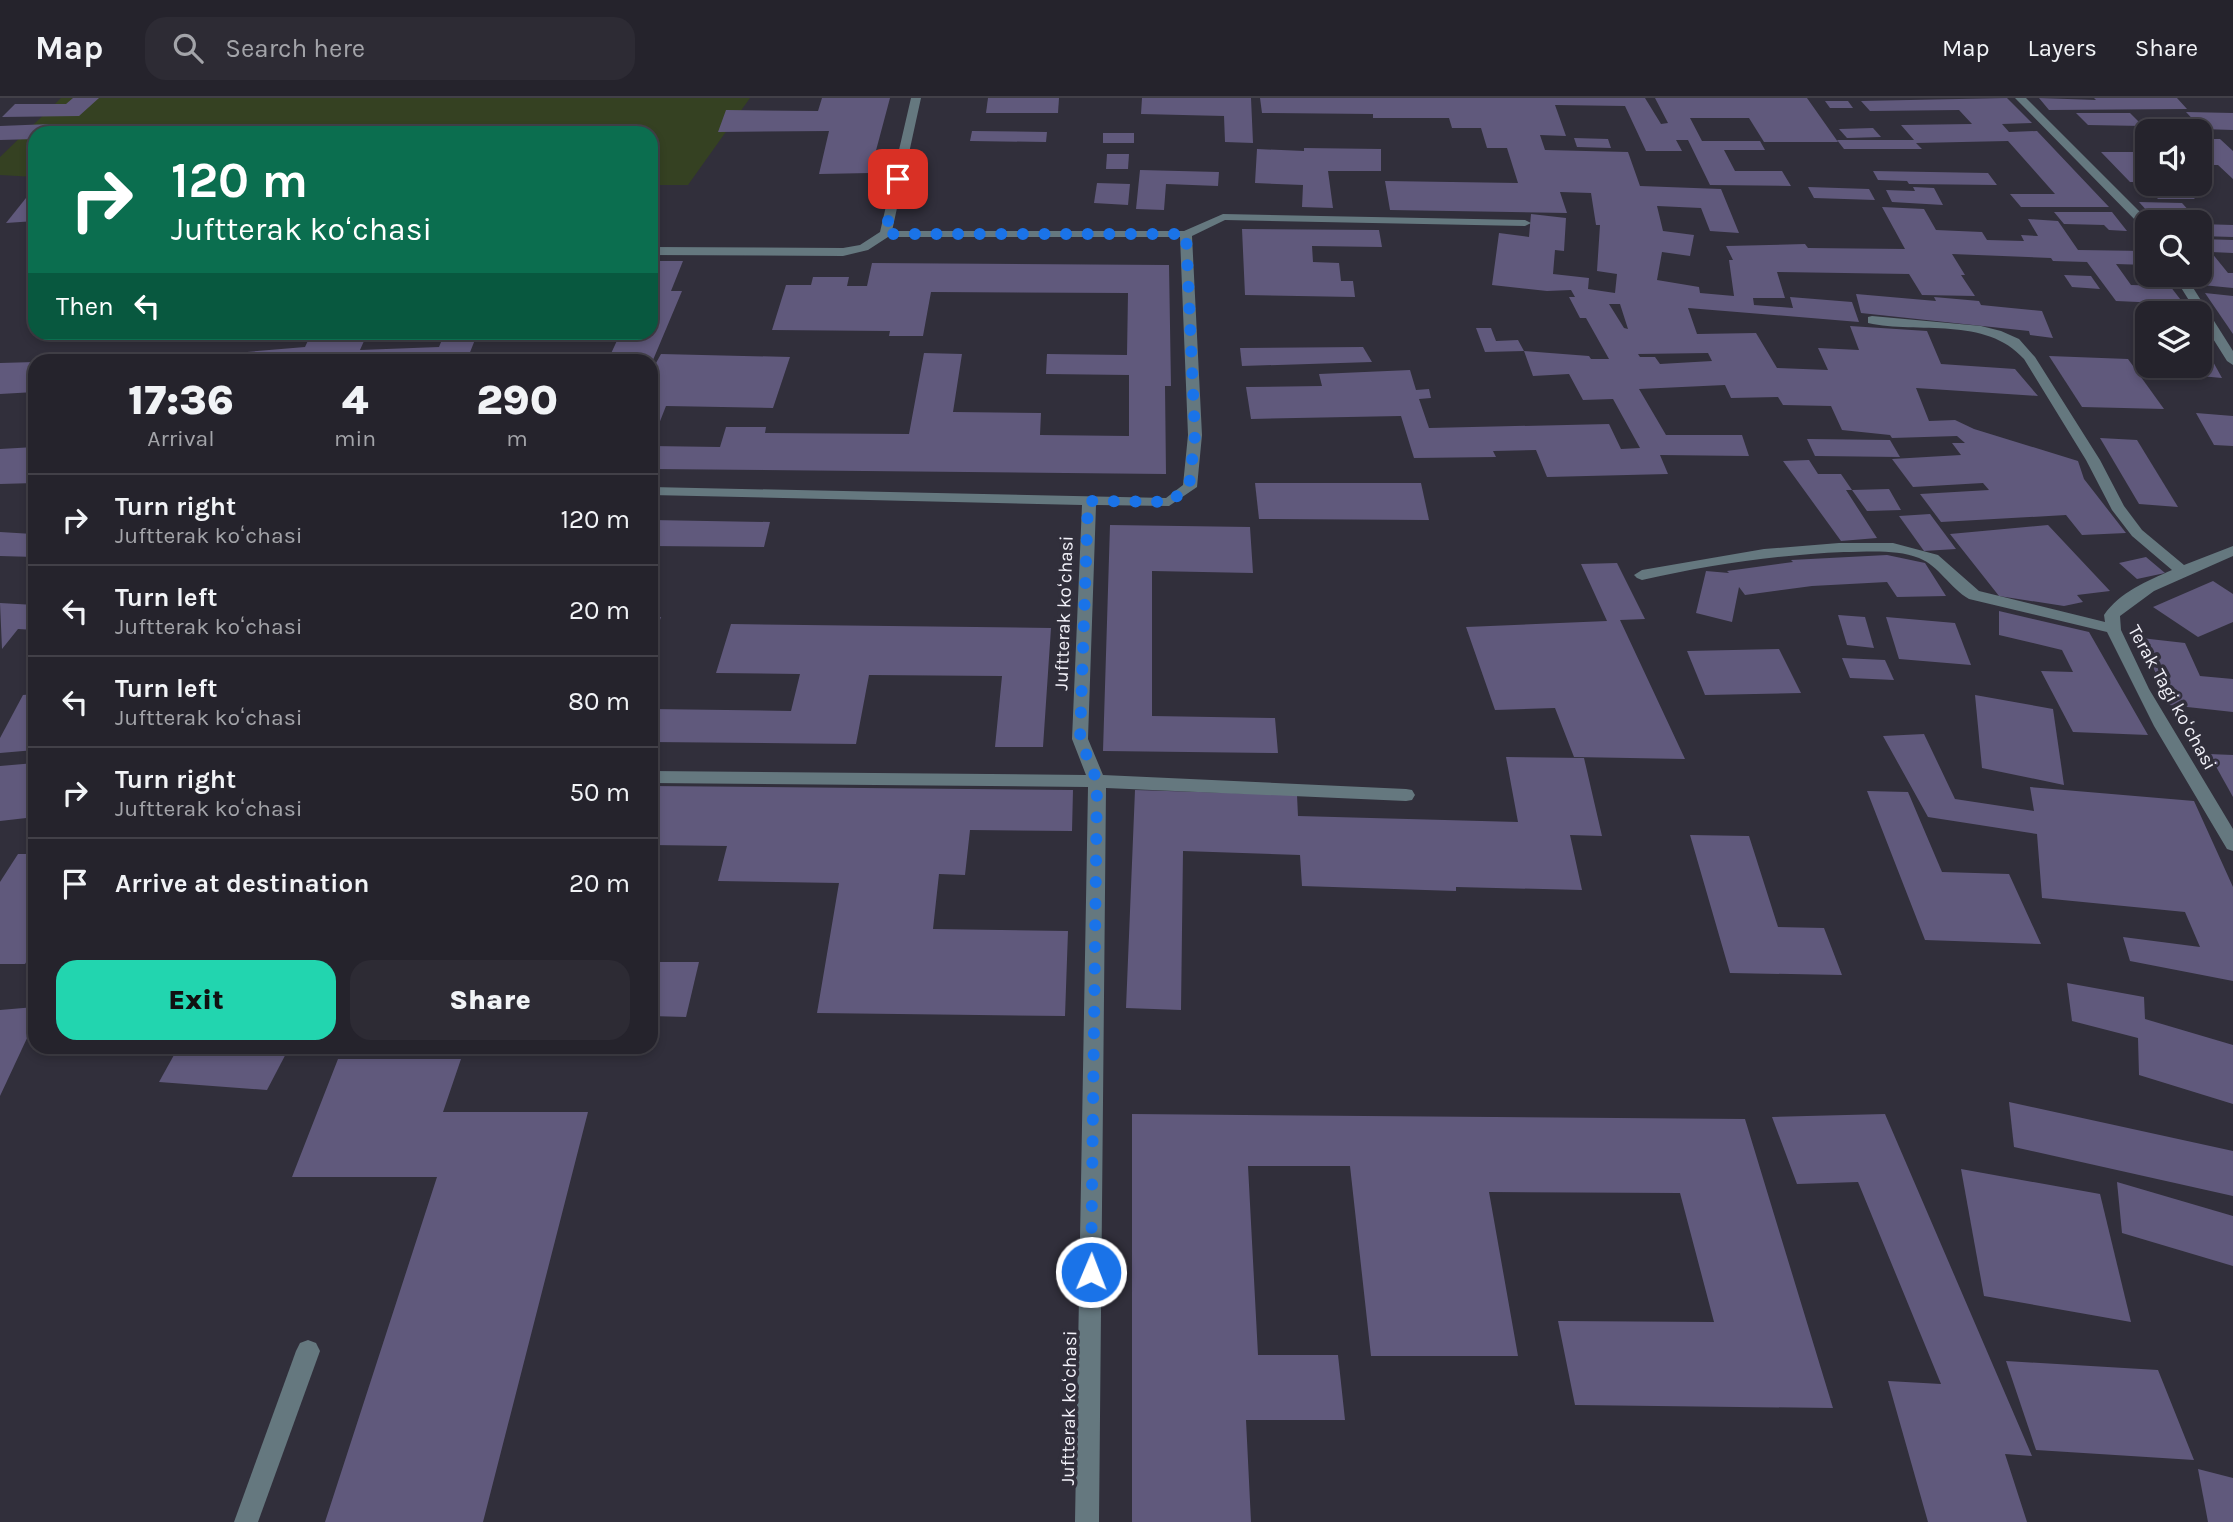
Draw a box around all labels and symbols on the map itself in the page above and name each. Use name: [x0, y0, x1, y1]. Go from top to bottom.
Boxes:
pin: [868, 149, 928, 209]
street label: Juftterak koʻchasi: [1050, 535, 1078, 691]
street label: Terak Tagi koʻchasi: [2123, 621, 2221, 774]
position arrow: [1054, 1235, 1128, 1309]
street label: Juftterak koʻchasi: [1057, 1330, 1081, 1486]

